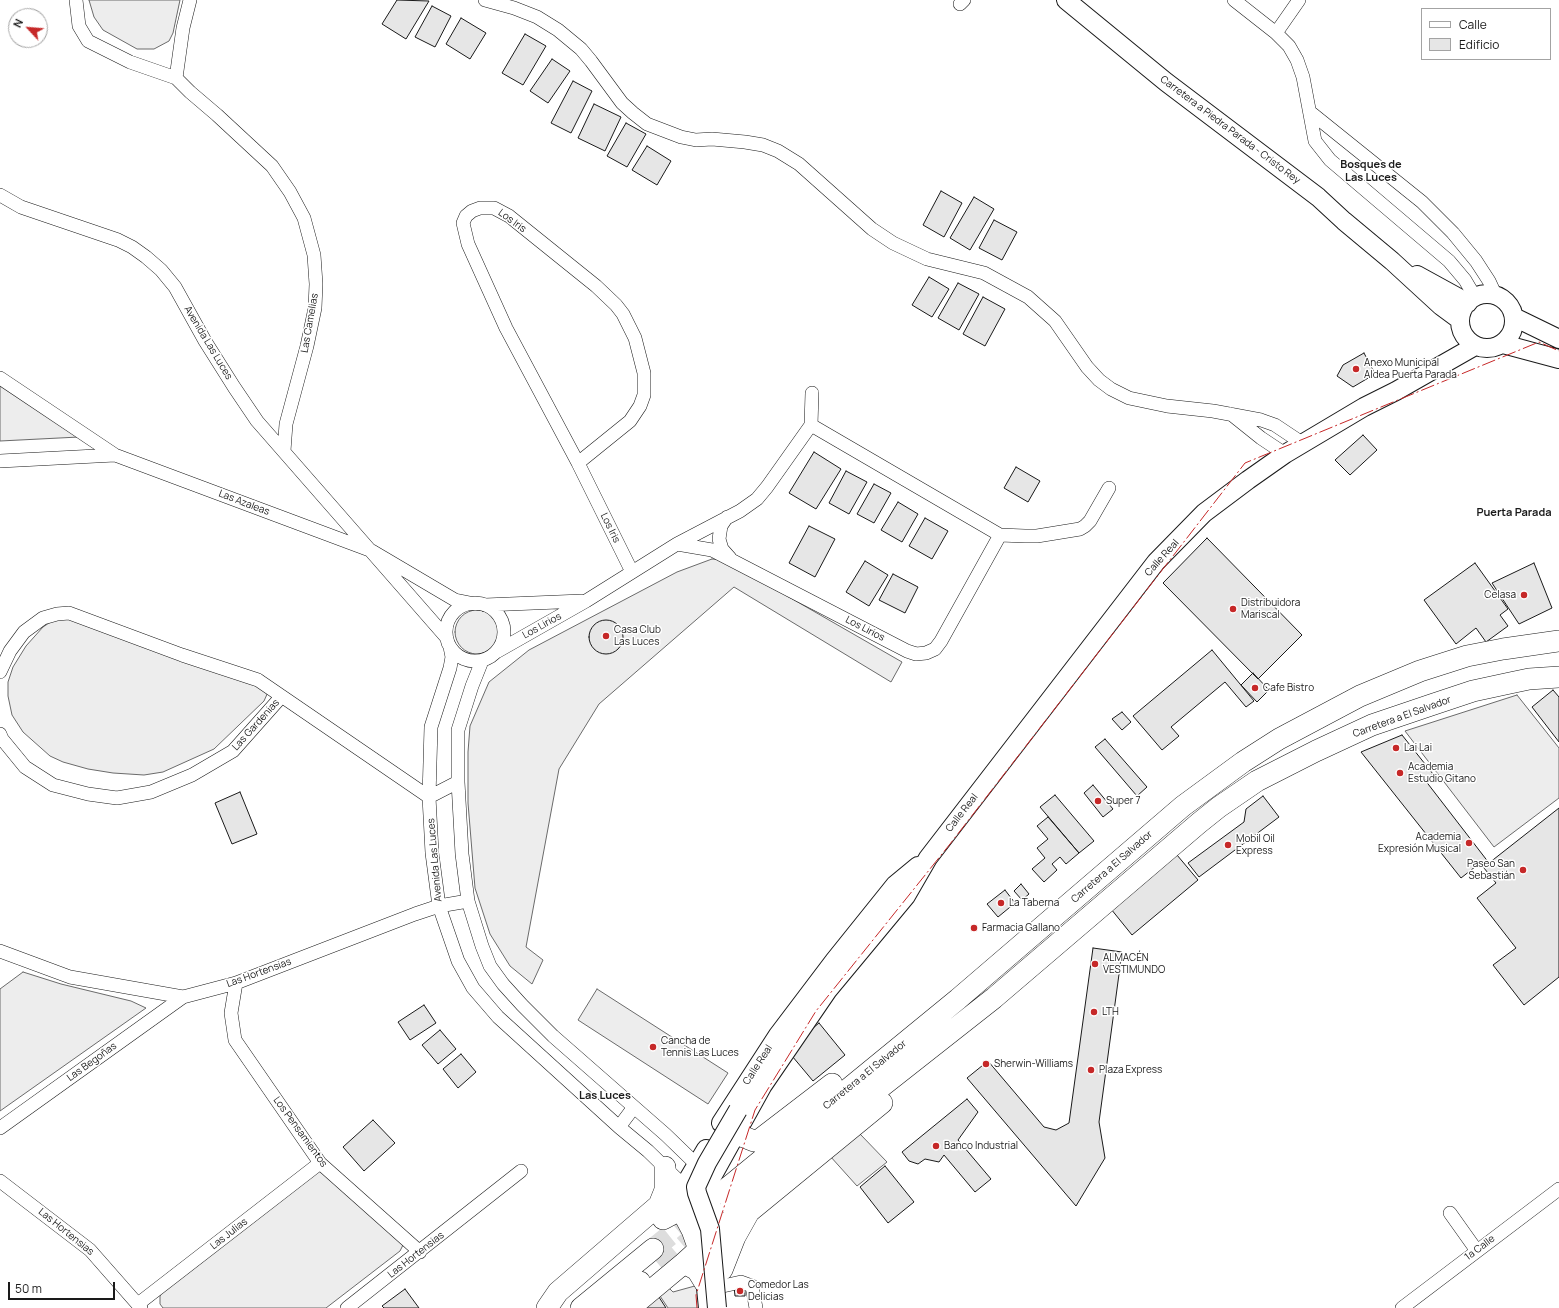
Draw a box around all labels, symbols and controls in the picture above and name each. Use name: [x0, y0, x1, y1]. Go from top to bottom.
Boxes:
north arrow: [8, 8, 48, 48]
legend: [1421, 8, 1551, 60]
text: N: [9, 16, 26, 30]
text: Calle: [1459, 16, 1487, 33]
text: Edificio: [1459, 36, 1499, 53]
street label: Carretera a Piedra Parada - Cristo Rey: [1158, 73, 1302, 187]
district label: Bosques de Las Luces: [1340, 158, 1402, 184]
street label: Los Iris: [496, 207, 528, 235]
street label: Las Camelias: [299, 292, 321, 354]
street label: Avenida Las Luces: [181, 304, 235, 382]
place label: Anexo Municipal Aldea Puerta Parada: [1364, 357, 1457, 380]
marker: Anexo Municipal Aldea Puerta Parada: [1351, 364, 1361, 374]
street label: Las Azaleas: [217, 488, 271, 518]
district label: Puerta Parada: [1476, 506, 1552, 520]
street label: Los Iris: [598, 511, 622, 545]
street label: Calle Real: [1142, 537, 1182, 579]
place label: Celasa: [1484, 589, 1516, 601]
marker: Celasa: [1519, 590, 1529, 600]
place label: Distribuidora Mariscal: [1241, 597, 1300, 620]
marker: Distribuidora Mariscal: [1228, 604, 1238, 614]
street label: Los Lirios: [520, 610, 564, 642]
street label: Los Lirios: [843, 614, 887, 644]
place label: Casa Club Las Luces: [614, 624, 661, 648]
marker: Casa Club Las Luces: [601, 631, 611, 641]
place label: Cafe Bistro: [1263, 682, 1314, 694]
marker: Cafe Bistro: [1250, 683, 1260, 693]
street label: Carretera a El Salvador: [1351, 694, 1453, 740]
street label: Las Gardenias: [230, 697, 282, 753]
place label: Lai Lai: [1404, 742, 1432, 754]
marker: Lai Lai: [1391, 743, 1401, 753]
place label: Academia Estudio Gitano: [1408, 761, 1476, 784]
marker: Academia Estudio Gitano: [1395, 768, 1405, 778]
street label: Calle Real: [943, 792, 981, 834]
place label: Super 7: [1106, 795, 1140, 807]
marker: Super 7: [1093, 796, 1103, 806]
street label: Avenida Las Luces: [425, 818, 445, 902]
street label: Carretera a El Salvador: [1069, 828, 1155, 906]
place label: Academia Expresión Musical: [1378, 831, 1461, 854]
place label: Mobil Oil Express: [1236, 833, 1275, 856]
marker: Academia Expresión Musical: [1464, 838, 1474, 848]
marker: Mobil Oil Express: [1223, 840, 1233, 850]
place label: Paseo San Sebastián: [1467, 858, 1515, 882]
marker: Paseo San Sebastián: [1518, 865, 1528, 875]
place label: La Taberna: [1009, 897, 1059, 909]
marker: La Taberna: [996, 898, 1006, 908]
place label: Farmacia Gallano: [982, 922, 1060, 934]
marker: Farmacia Gallano: [969, 923, 979, 933]
place label: ALMACÉN VESTIMUNDO: [1103, 952, 1165, 976]
street label: Las Hortensias: [225, 956, 293, 990]
marker: ALMACÉN VESTIMUNDO: [1090, 959, 1100, 969]
place label: LTH: [1102, 1006, 1119, 1018]
marker: LTH: [1089, 1007, 1099, 1017]
place label: Cancha de Tennis Las Luces: [661, 1035, 739, 1058]
street label: Carretera a El Salvador: [821, 1038, 909, 1112]
street label: Las Begoñas: [65, 1040, 119, 1084]
marker: Cancha de Tennis Las Luces: [648, 1042, 658, 1052]
street label: Calle Real: [741, 1043, 775, 1087]
place label: Sherwin-Williams: [994, 1058, 1073, 1070]
marker: Sherwin-Williams: [981, 1059, 991, 1069]
place label: Plaza Express: [1099, 1064, 1162, 1076]
marker: Plaza Express: [1086, 1065, 1096, 1075]
district label: Las Luces: [579, 1089, 631, 1103]
street label: Los Pensamientos: [270, 1094, 330, 1170]
place label: Banco Industrial: [944, 1140, 1018, 1152]
marker: Banco Industrial: [931, 1141, 941, 1151]
street label: Las Hortensias: [36, 1206, 96, 1258]
street label: Las Julias: [208, 1216, 250, 1252]
street label: Las Hortensias: [385, 1229, 447, 1281]
street label: 1a Calle: [1463, 1233, 1497, 1263]
scale bar: [10, 1274, 117, 1300]
place label: Comedor Las Delicias: [748, 1279, 809, 1302]
text: 50 m: [15, 1280, 42, 1297]
marker: Comedor Las Delicias: [735, 1286, 745, 1296]

